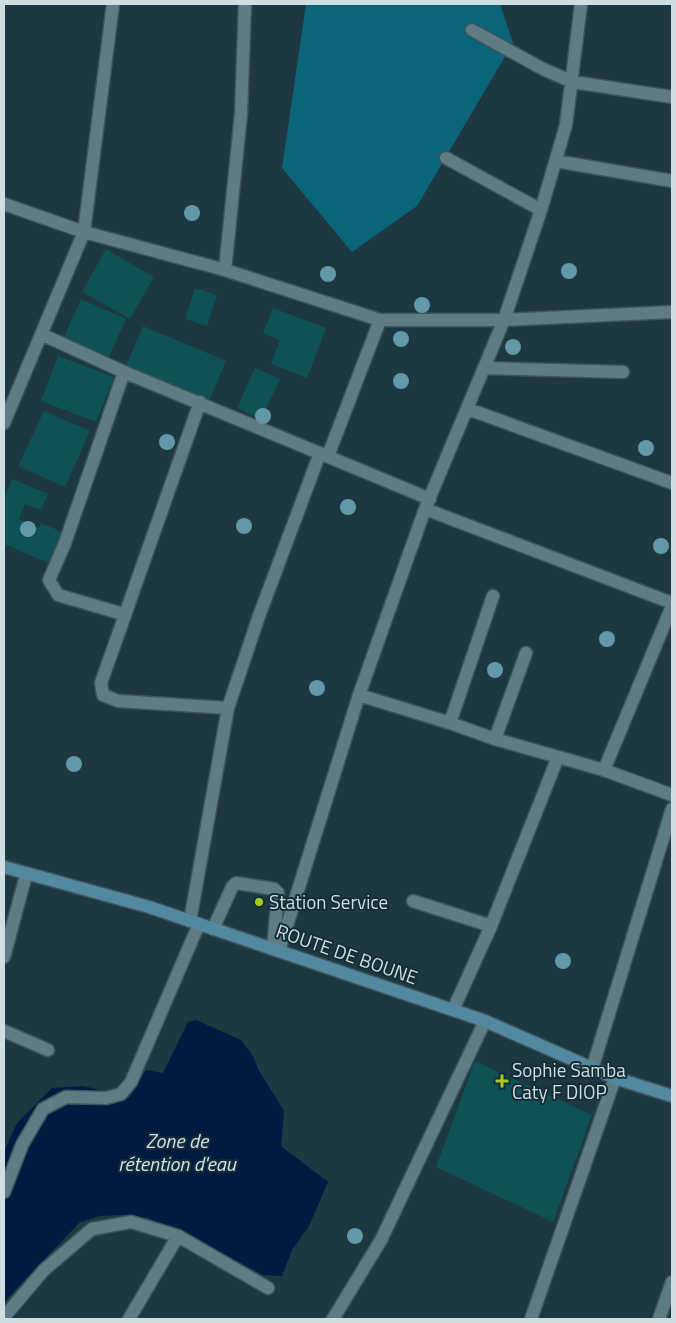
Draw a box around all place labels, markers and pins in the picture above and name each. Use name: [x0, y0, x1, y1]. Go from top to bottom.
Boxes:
place label: Station Service: [269, 887, 388, 916]
marker: Station Service: [253, 896, 265, 908]
place label: Sophie Samba Caty F DIOP: [512, 1055, 626, 1106]
marker: Sophie Samba Caty F DIOP: [496, 1075, 508, 1087]

